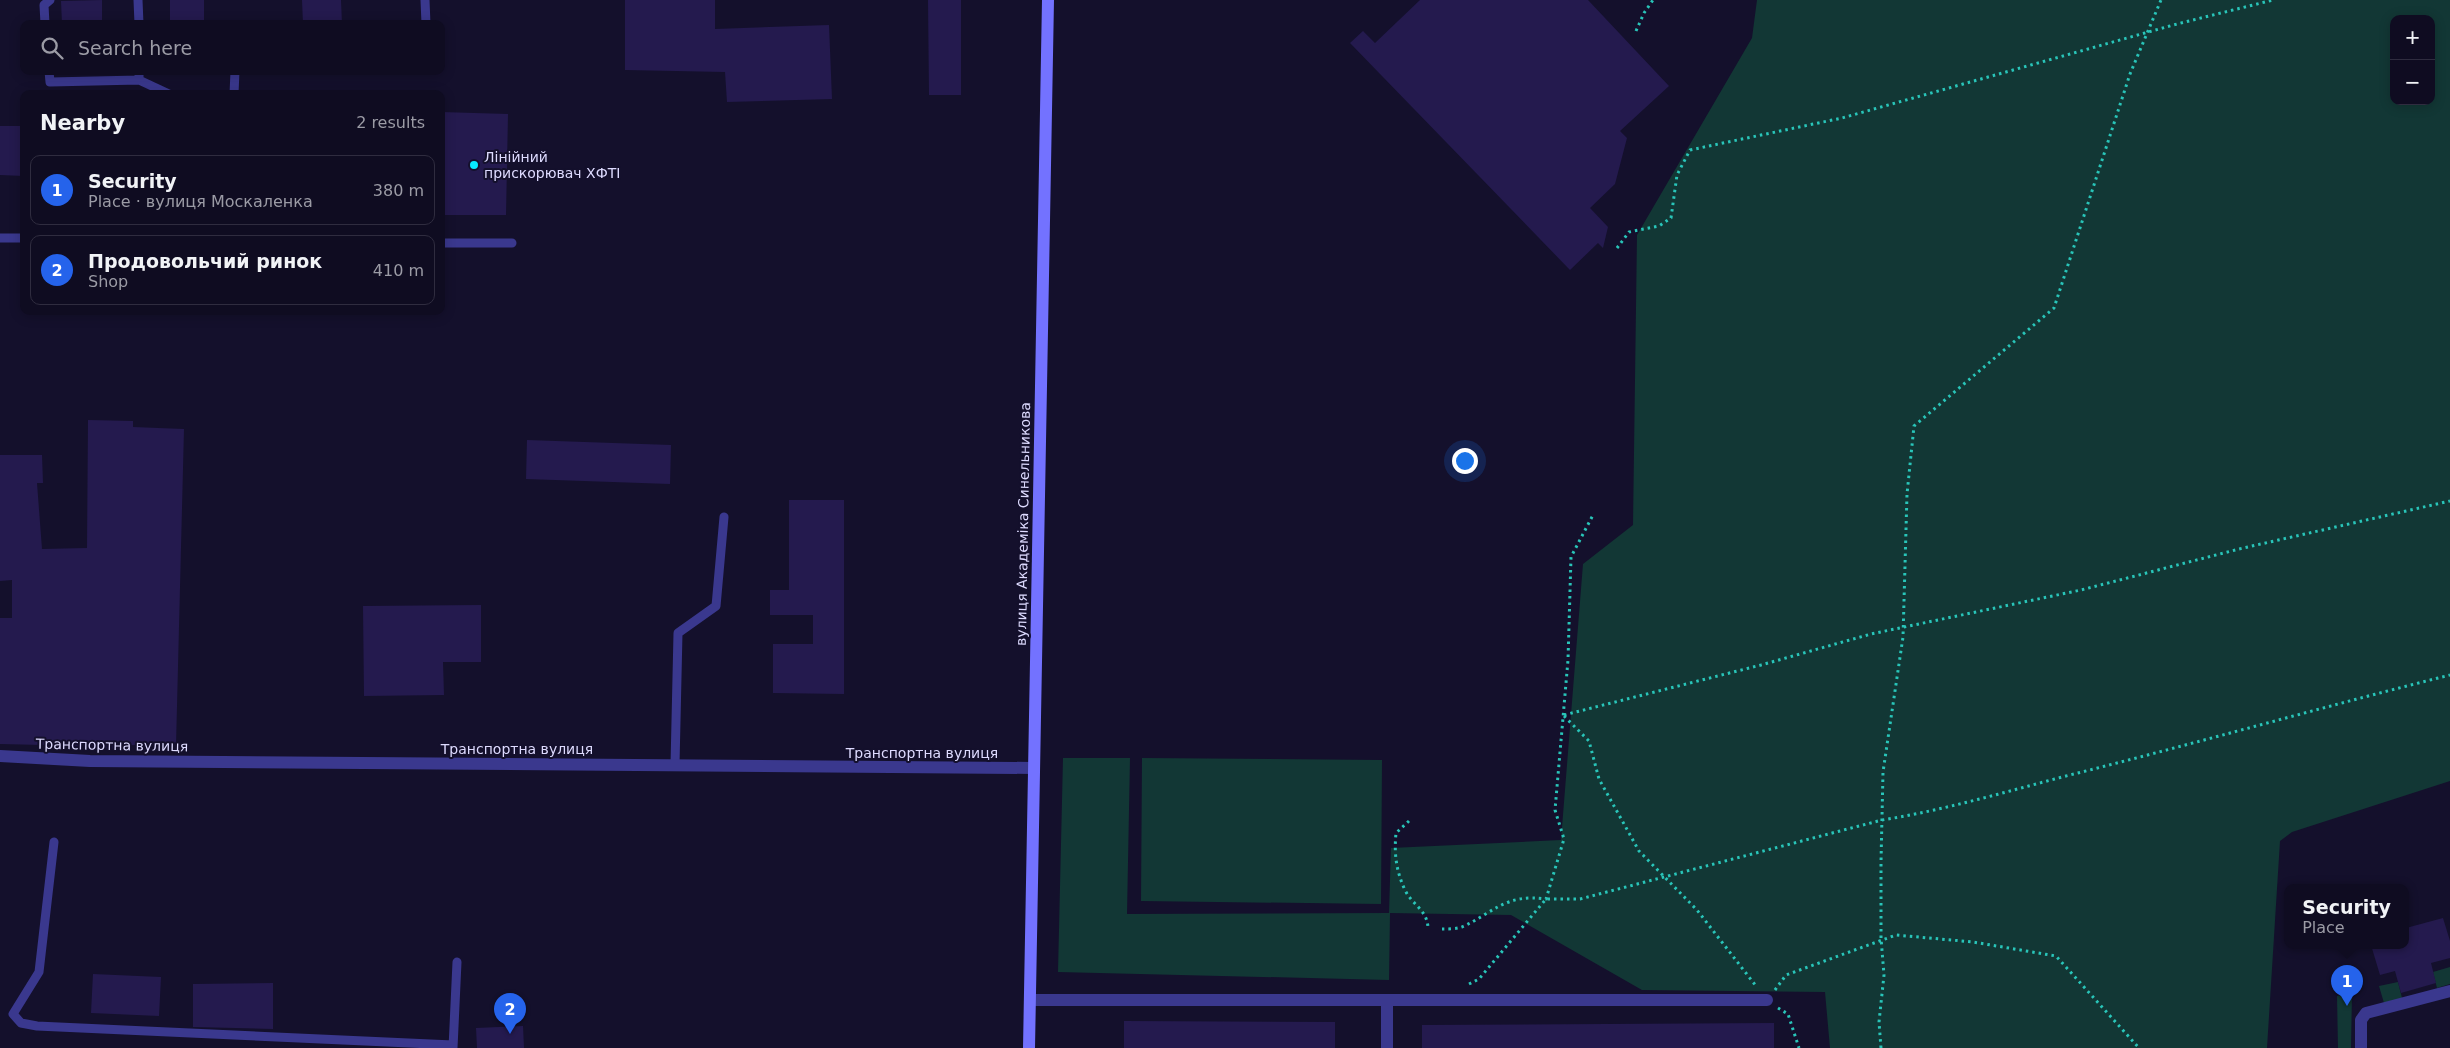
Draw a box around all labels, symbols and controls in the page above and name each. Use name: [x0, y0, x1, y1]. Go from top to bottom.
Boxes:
map controls: [2390, 15, 2435, 105]
button: +: [2390, 15, 2435, 60]
search box: [20, 20, 445, 75]
icon: search: [38, 34, 66, 62]
text: Search here: [78, 37, 192, 59]
button: −: [2390, 60, 2435, 105]
text: Nearby: [40, 111, 125, 135]
text: 2 results: [356, 113, 425, 132]
place label: Лінійний прискорювач ХФТІ: [484, 149, 620, 181]
marker: Лінійний прискорювач ХФТІ: [468, 159, 480, 171]
text: Security: [88, 170, 177, 192]
text: 1: [51, 181, 63, 200]
text: 380 m: [373, 181, 424, 200]
text: Place · вулиця Москаленка: [88, 192, 313, 211]
text: Продовольчий ринок: [88, 250, 322, 272]
text: 2: [51, 261, 63, 280]
text: 410 m: [373, 261, 424, 280]
text: Shop: [88, 272, 128, 291]
street label: вулиця Академіка Синельникова: [1013, 402, 1033, 646]
your location: [1452, 448, 1478, 474]
street label: Транспортна вулиця: [35, 736, 188, 754]
street label: Транспортна вулиця: [440, 741, 593, 757]
street label: Транспортна вулиця: [845, 745, 998, 761]
popup: [2284, 884, 2409, 949]
text: Security: [2302, 896, 2391, 918]
text: Place: [2302, 918, 2345, 937]
pin: 1: [2331, 965, 2363, 1006]
pin: 2: [494, 993, 526, 1034]

